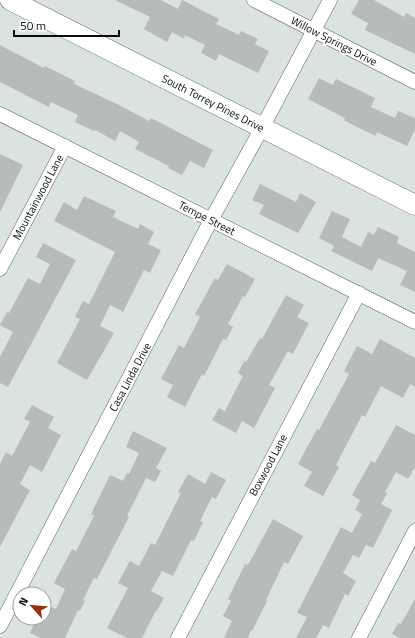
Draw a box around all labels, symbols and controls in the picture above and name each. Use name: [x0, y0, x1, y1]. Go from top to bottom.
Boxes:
scale bar: [14, 12, 119, 38]
street label: Willow Springs Drive: [288, 12, 380, 70]
text: 50 m: [20, 16, 46, 35]
street label: South Torrey Pines Drive: [159, 70, 267, 136]
street label: Mountainwood Lane: [9, 151, 68, 243]
street label: Tempe Street: [176, 197, 238, 239]
street label: Casa Linda Drive: [105, 339, 155, 414]
street label: Boxwood Lane: [245, 431, 291, 499]
north arrow: [12, 586, 52, 626]
text: N: [14, 594, 32, 608]

